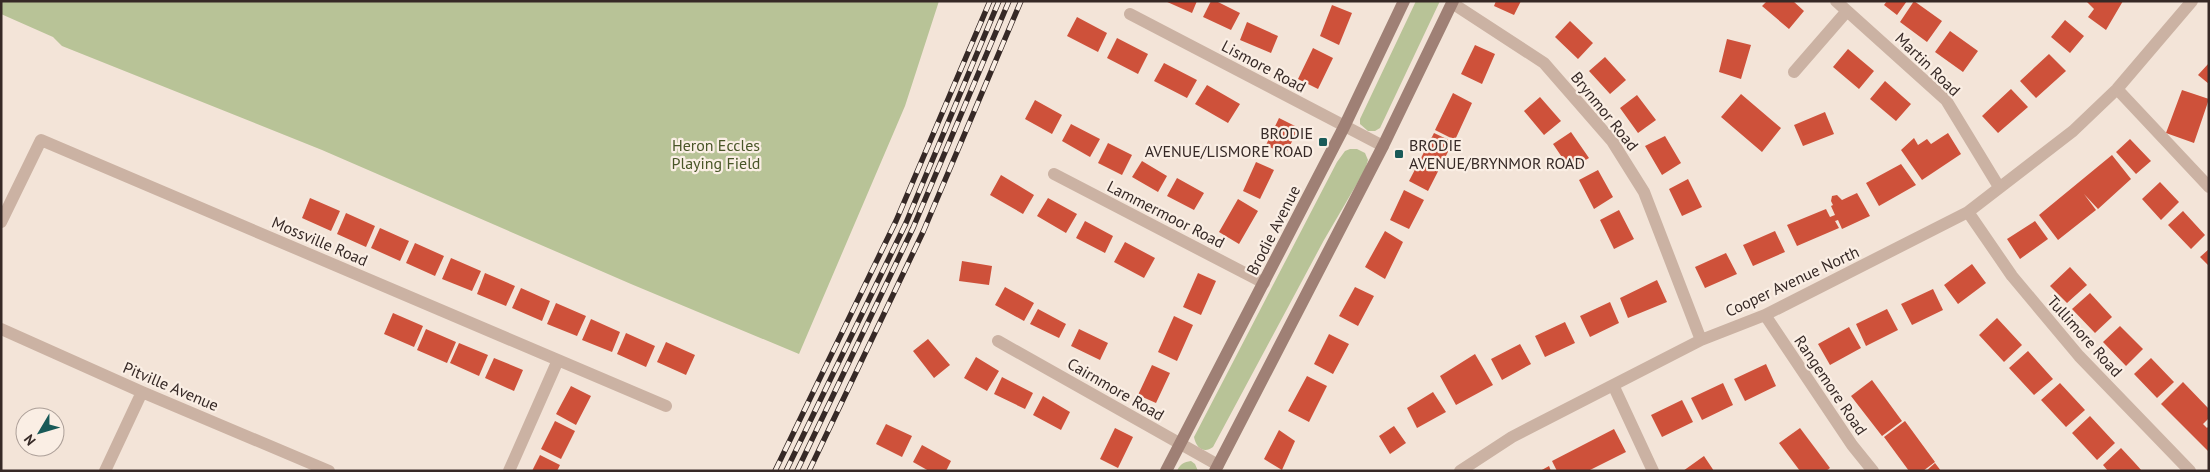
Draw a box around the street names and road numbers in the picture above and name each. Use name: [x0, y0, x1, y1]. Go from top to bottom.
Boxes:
street label: Martin Road: [1891, 28, 1965, 100]
street label: Lismore Road: [1218, 35, 1310, 97]
street label: Brynmor Road: [1567, 67, 1643, 155]
street label: Lammermoor Road: [1104, 176, 1228, 252]
street label: Brodie Avenue: [1242, 182, 1304, 278]
street label: Mossville Road: [269, 212, 371, 270]
street label: Cooper Avenue North: [1722, 241, 1862, 321]
street label: Tullimore Road: [2043, 291, 2127, 381]
street label: Rangemore Road: [1790, 331, 1872, 439]
street label: Cairnmore Road: [1064, 353, 1168, 425]
street label: Pitville Avenue: [120, 357, 222, 415]

